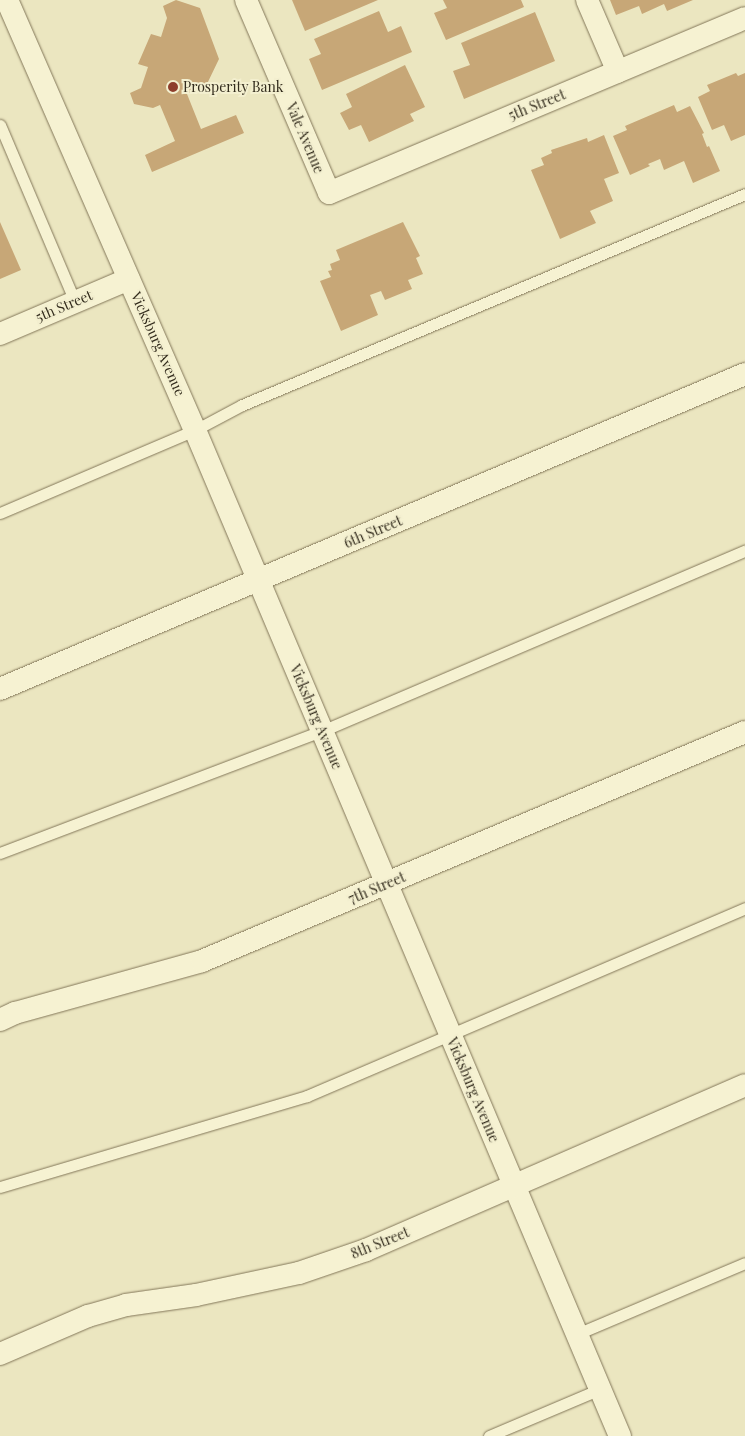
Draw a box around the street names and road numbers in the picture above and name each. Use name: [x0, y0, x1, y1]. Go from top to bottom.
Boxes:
street label: 5th Street: [506, 86, 568, 124]
street label: Vale Avenue: [283, 100, 327, 176]
street label: 5th Street: [33, 287, 95, 325]
street label: Vicksburg Avenue: [127, 289, 189, 399]
street label: 6th Street: [341, 512, 405, 552]
street label: Vicksburg Avenue: [286, 662, 346, 772]
street label: 7th Street: [346, 869, 408, 907]
street label: Vicksburg Avenue: [443, 1035, 503, 1145]
street label: 8th Street: [348, 1224, 412, 1262]

